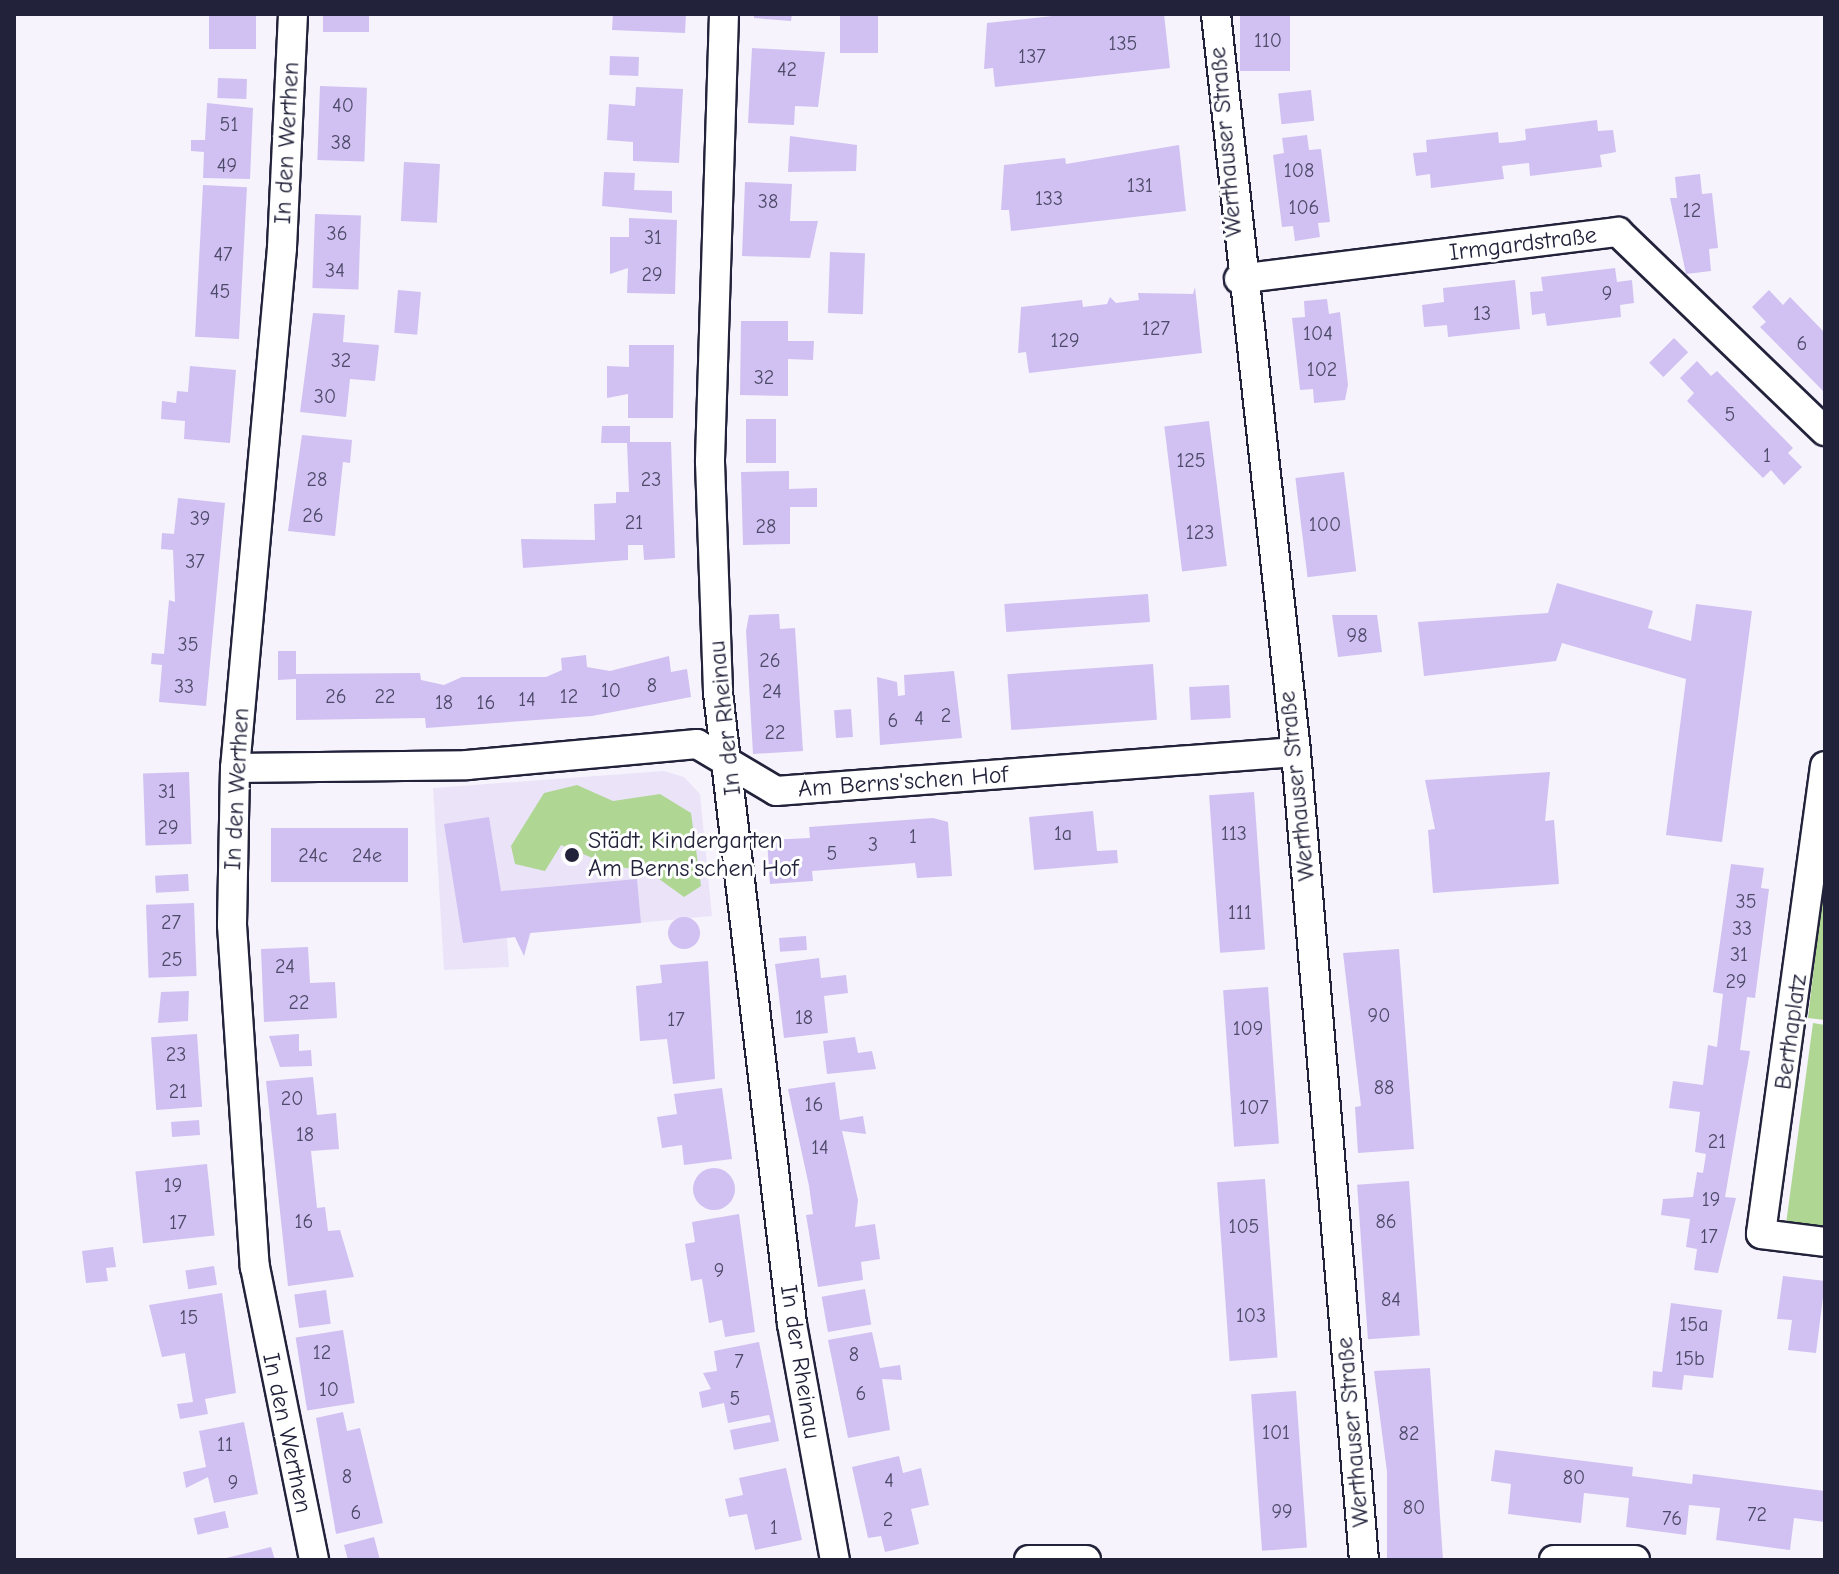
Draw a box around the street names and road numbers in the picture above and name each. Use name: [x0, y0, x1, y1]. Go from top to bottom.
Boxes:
street label: Werthauser Straße: [1203, 46, 1249, 238]
street label: In den Werthen: [268, 61, 306, 225]
street label: Irmgardstraße: [1448, 221, 1598, 267]
street label: In der Rheinau: [703, 639, 747, 797]
street label: Werthauser Straße: [1273, 690, 1321, 882]
street label: In den Werthen: [218, 707, 256, 871]
street label: Am Berns'schen Hof: [797, 760, 1009, 804]
street label: Berthaplatz: [1769, 972, 1813, 1092]
street label: In der Rheinau: [774, 1283, 826, 1441]
street label: Werthauser Straße: [1330, 1336, 1376, 1528]
street label: In den Werthen: [256, 1351, 318, 1515]

